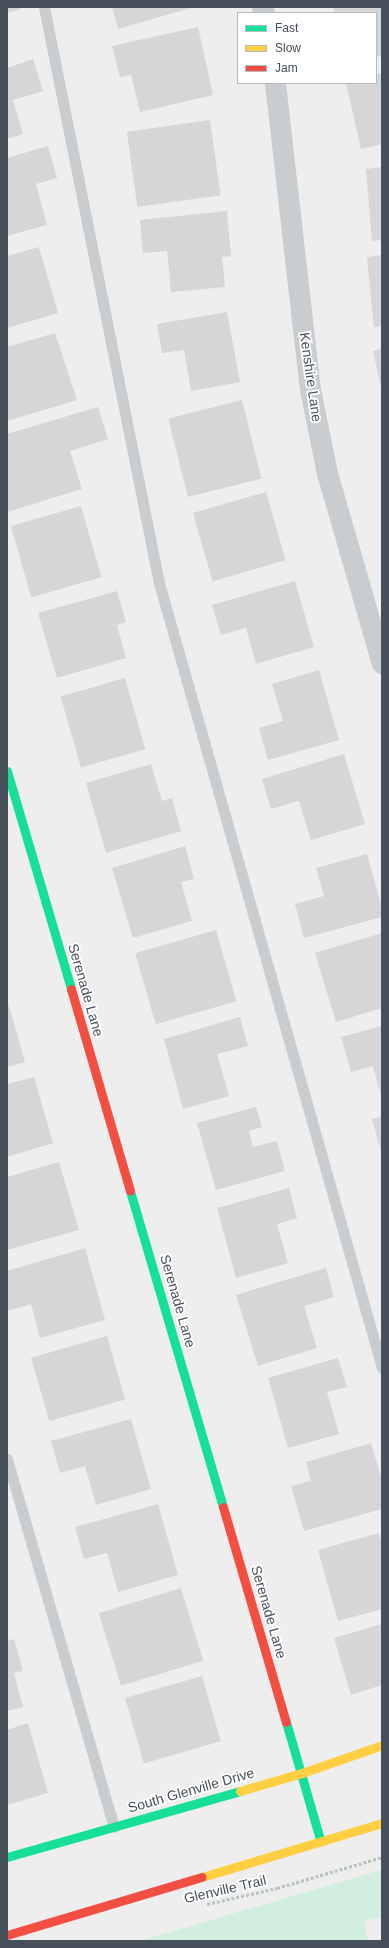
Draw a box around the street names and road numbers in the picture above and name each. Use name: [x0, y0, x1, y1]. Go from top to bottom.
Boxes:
street label: Kenshire Lane: [296, 331, 326, 423]
street label: Serenade Lane: [65, 942, 107, 1038]
street label: Serenade Lane: [157, 1253, 199, 1349]
street label: Serenade Lane: [248, 1564, 290, 1660]
street label: South Glenville Drive: [126, 1764, 256, 1816]
street label: Glenville Trail: [182, 1871, 268, 1907]

